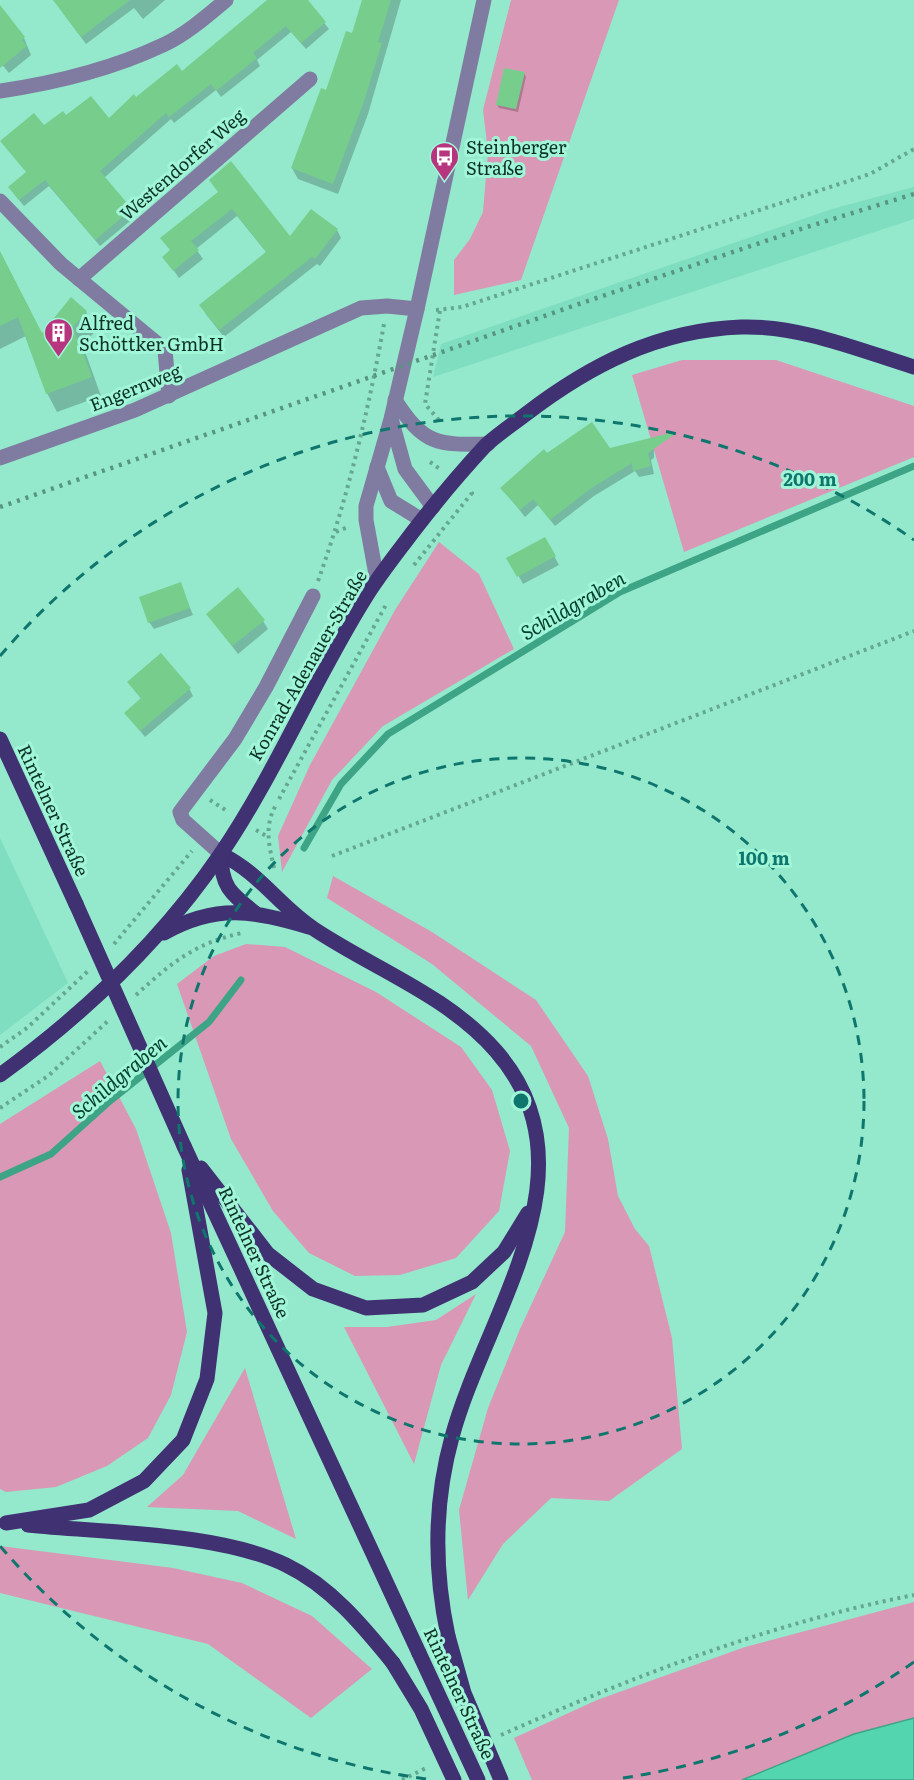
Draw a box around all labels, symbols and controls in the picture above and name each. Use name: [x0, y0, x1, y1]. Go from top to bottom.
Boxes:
street label: Westendorfer Weg: [113, 101, 251, 226]
place label: Steinberger Straße: [466, 133, 567, 181]
bus stop icon: Steinberger Straße: [429, 140, 461, 182]
place label: Alfred Schöttker GmbH: [79, 309, 224, 357]
building icon: Alfred Schöttker GmbH: [42, 316, 74, 358]
street label: Engernweg: [85, 356, 186, 418]
text: 200 m: [783, 465, 837, 492]
water label: Schildgraben: [514, 562, 630, 646]
street label: Konrad-Adenauer-Straße: [241, 564, 373, 766]
street label: Rintelner Straße: [12, 740, 96, 880]
text: 100 m: [738, 844, 790, 871]
water label: Schildgraben: [64, 1027, 172, 1125]
centre of rings: [511, 1091, 531, 1111]
street label: Rintelner Straße: [213, 1182, 297, 1322]
street label: Rintelner Straße: [418, 1623, 502, 1763]

